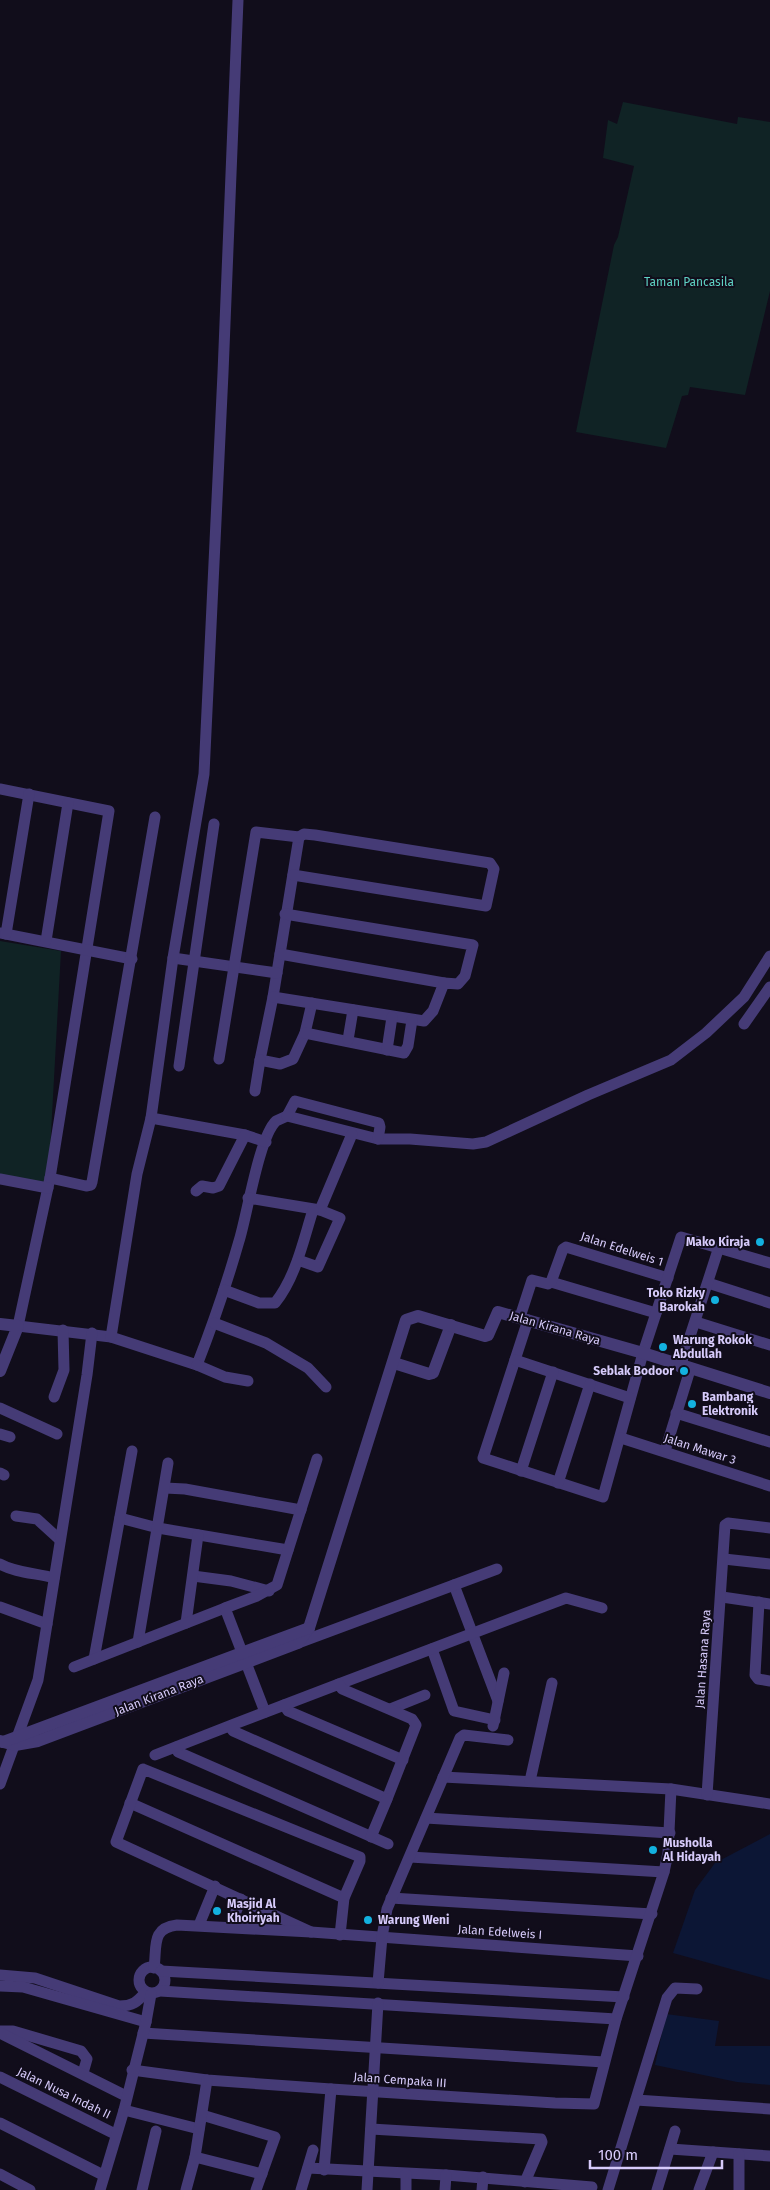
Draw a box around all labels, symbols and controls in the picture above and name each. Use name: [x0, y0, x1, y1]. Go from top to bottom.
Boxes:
park label: Taman Pancasila: [644, 275, 734, 289]
street label: Jalan Edelweis 1: [579, 1229, 665, 1269]
place label: Mako Kiraja: [686, 1235, 750, 1249]
marker: Mako Kiraja: [754, 1236, 766, 1248]
place label: Toko Rizky Barokah: [647, 1286, 706, 1314]
marker: Toko Rizky Barokah: [709, 1294, 721, 1306]
street label: Jalan Kirana Raya: [508, 1308, 602, 1348]
place label: Warung Rokok Abdullah: [672, 1333, 752, 1361]
marker: Warung Rokok Abdullah: [657, 1341, 669, 1353]
place label: Seblak Bodoor: [593, 1364, 674, 1378]
marker: Seblak Bodoor: [678, 1365, 690, 1377]
place label: Bambang Elektronik: [702, 1390, 758, 1418]
marker: Bambang Elektronik: [686, 1398, 698, 1410]
street label: Jalan Mawar 3: [662, 1431, 738, 1467]
street label: Jalan Hasana Raya: [693, 1609, 713, 1709]
street label: Jalan Kirana Raya: [113, 1672, 205, 1718]
place label: Musholla Al Hidayah: [662, 1836, 721, 1864]
marker: Musholla Al Hidayah: [647, 1844, 659, 1856]
place label: Masjid Al Khoiriyah: [227, 1897, 280, 1925]
marker: Masjid Al Khoiriyah: [211, 1905, 223, 1917]
place label: Warung Weni: [378, 1913, 449, 1927]
marker: Warung Weni: [362, 1914, 374, 1926]
street label: Jalan Edelweis I: [457, 1922, 543, 1942]
street label: Jalan Nusa Indah II: [15, 2064, 113, 2122]
street label: Jalan Cempaka III: [353, 2070, 447, 2090]
scale bar: [590, 2138, 722, 2170]
text: 100 m: [598, 2146, 638, 2164]

